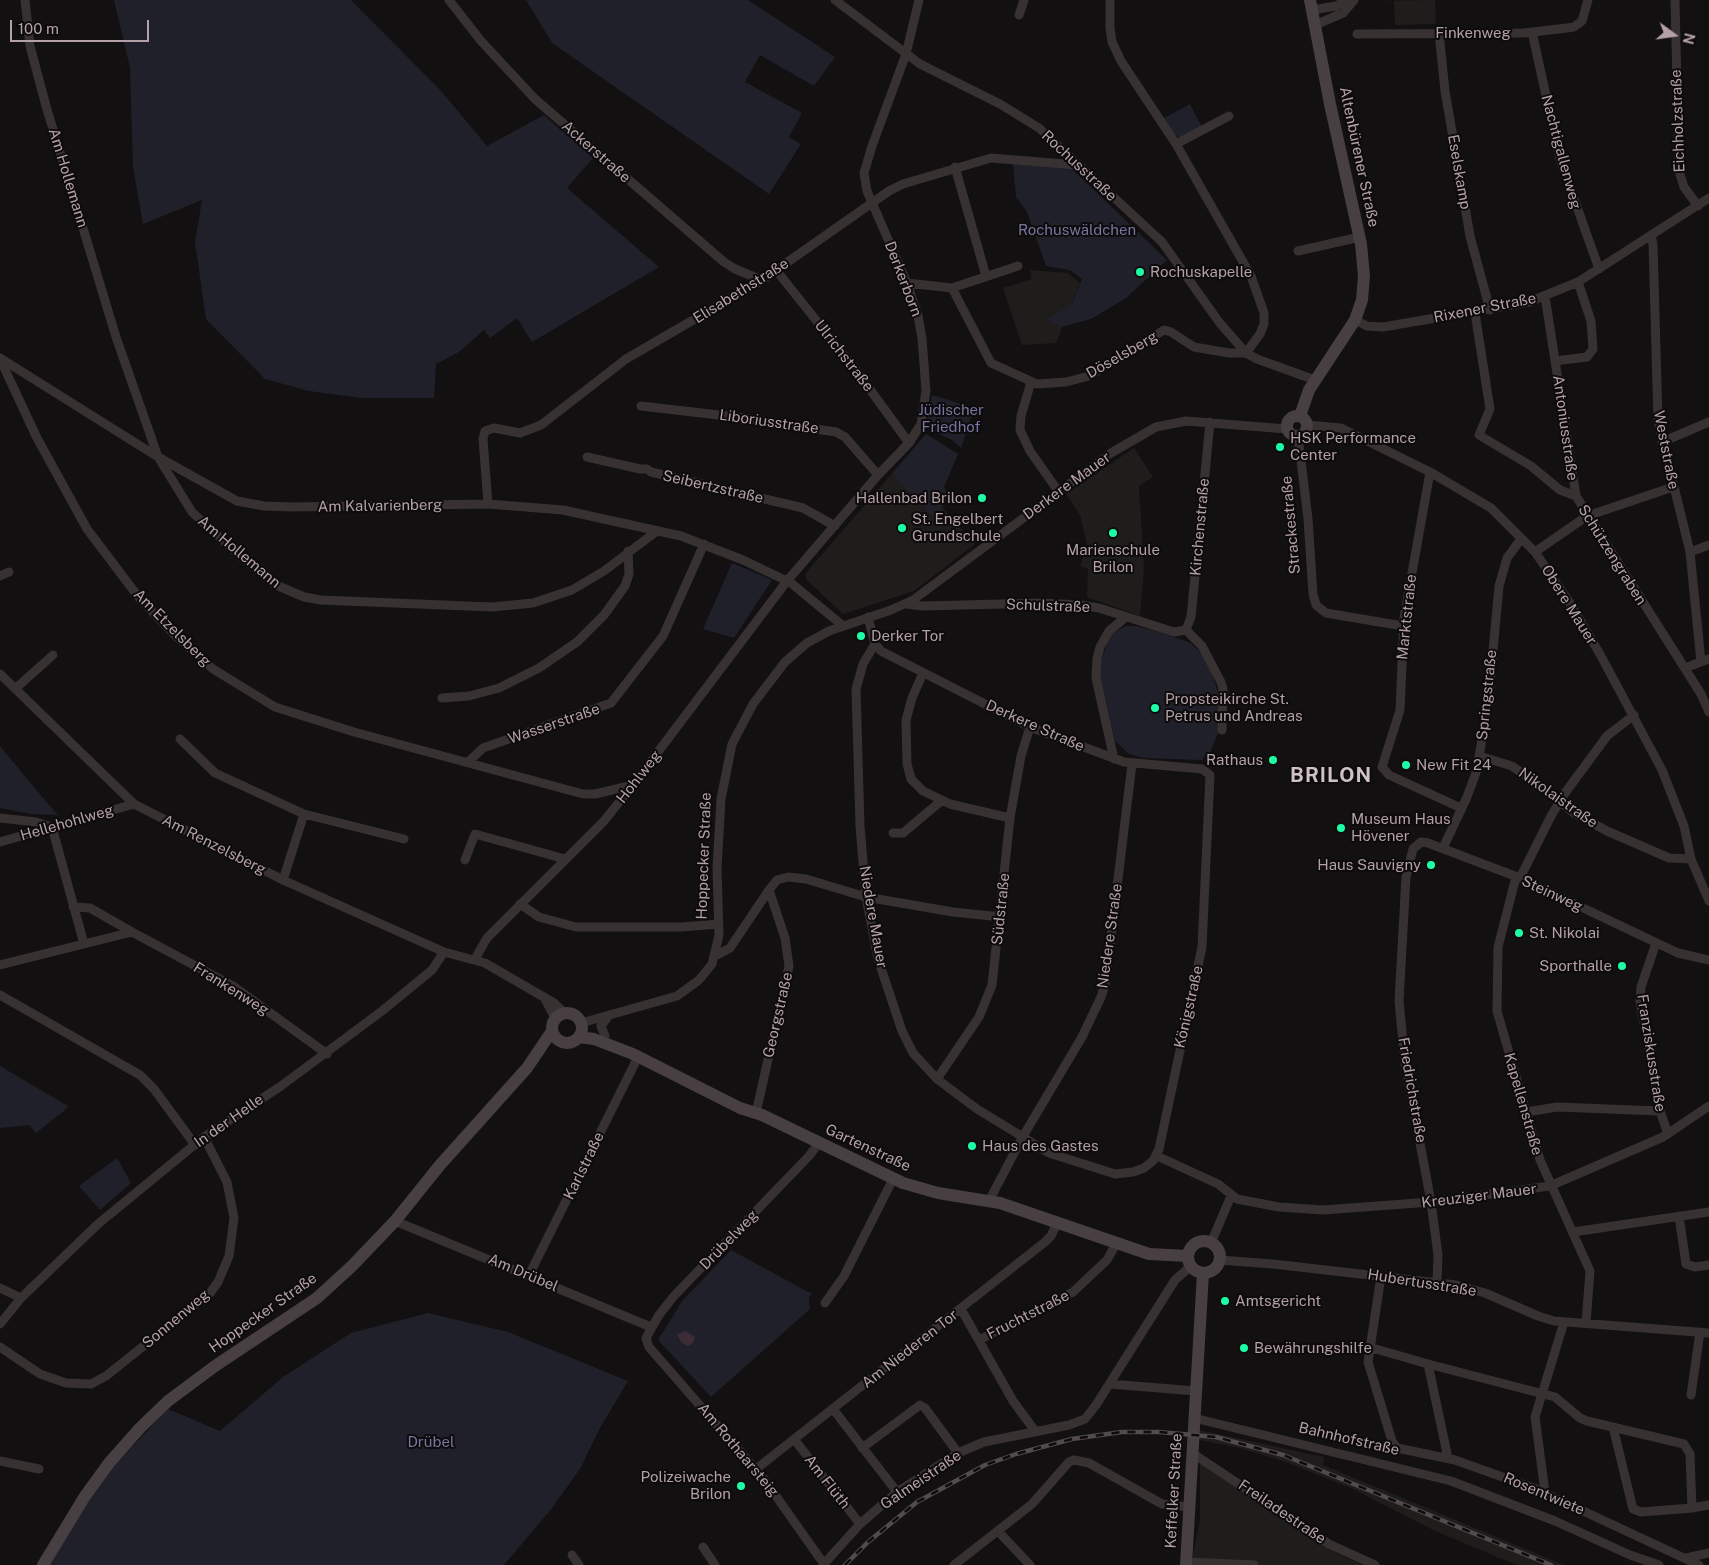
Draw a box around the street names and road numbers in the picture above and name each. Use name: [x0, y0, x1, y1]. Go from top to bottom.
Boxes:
street label: Finkenweg: [1435, 24, 1511, 42]
street label: Eichholzstraße: [1667, 69, 1689, 173]
street label: Altenbürener Straße: [1335, 85, 1383, 229]
street label: Nachtigallenweg: [1537, 93, 1585, 211]
street label: Ackerstraße: [558, 117, 634, 187]
street label: Am Hollemann: [44, 126, 92, 230]
street label: Rochusstraße: [1038, 127, 1120, 205]
street label: Eselskamp: [1444, 133, 1474, 211]
street label: Derkerborn: [880, 239, 926, 319]
street label: Elisabethstraße: [690, 254, 792, 328]
street label: Rixener Straße: [1432, 289, 1538, 327]
street label: Ulrichstraße: [811, 317, 877, 395]
street label: Döselsberg: [1083, 327, 1161, 383]
street label: Antoniusstraße: [1549, 374, 1581, 482]
street label: Liboriusstraße: [718, 406, 820, 438]
street label: Weststraße: [1650, 409, 1682, 491]
street label: Derkere Mauer: [1020, 448, 1114, 524]
street label: Seibertzstraße: [661, 467, 765, 507]
street label: Strackestraße: [1278, 475, 1304, 575]
street label: Kirchenstraße: [1187, 477, 1213, 577]
street label: Am Kalvarienberg: [317, 496, 443, 516]
street label: Schützengraben: [1574, 502, 1650, 608]
street label: Am Hollemann: [194, 512, 284, 592]
street label: Obere Mauer: [1537, 562, 1601, 648]
street label: Marktstraße: [1394, 573, 1420, 661]
street label: Am Etzelsberg: [130, 586, 214, 670]
street label: Schulstraße: [1006, 596, 1090, 616]
street label: Springstraße: [1473, 649, 1501, 741]
street label: Derkere Straße: [983, 696, 1087, 756]
street label: Wasserstraße: [506, 700, 602, 748]
street label: Hohlweg: [613, 747, 665, 807]
street label: Nikolaistraße: [1515, 764, 1601, 832]
street label: Hoppecker Straße: [693, 792, 715, 920]
street label: Hellehohlweg: [18, 801, 116, 845]
street label: Am Renzelsberg: [159, 811, 269, 879]
street label: Niedere Mauer: [855, 864, 891, 970]
street label: Südstraße: [988, 872, 1014, 946]
street label: Steinweg: [1519, 872, 1585, 916]
street label: Niedere Straße: [1094, 882, 1126, 990]
street label: Frankenweg: [190, 959, 272, 1019]
street label: Königstraße: [1171, 964, 1207, 1050]
street label: Georgstraße: [759, 971, 797, 1059]
street label: Franziskusstraße: [1633, 993, 1669, 1113]
street label: Friedrichstraße: [1394, 1036, 1430, 1144]
street label: Kapellenstraße: [1500, 1051, 1546, 1157]
street label: In der Helle: [191, 1091, 267, 1151]
street label: Gartenstraße: [822, 1120, 914, 1176]
street label: Karlstraße: [560, 1129, 608, 1203]
street label: Kreuziger Mauer: [1420, 1180, 1538, 1212]
street label: Drübelweg: [696, 1206, 762, 1274]
street label: Am Drübel: [485, 1250, 561, 1296]
street label: Hubertusstraße: [1366, 1266, 1478, 1300]
street label: Hoppecker Straße: [206, 1269, 320, 1357]
street label: Sonnenweg: [139, 1286, 213, 1352]
street label: Fruchtstraße: [984, 1287, 1072, 1343]
street label: Am Niederen Tor: [858, 1306, 962, 1392]
street label: Am Rothaarsteig: [694, 1400, 782, 1500]
street label: Bahnhofstraße: [1297, 1419, 1401, 1459]
street label: Keffelker Straße: [1162, 1433, 1186, 1549]
street label: Galmeistraße: [877, 1446, 965, 1514]
street label: Am Flüth: [800, 1451, 854, 1513]
street label: Rosentwiete: [1501, 1469, 1587, 1519]
street label: Freiladestraße: [1235, 1476, 1329, 1548]

